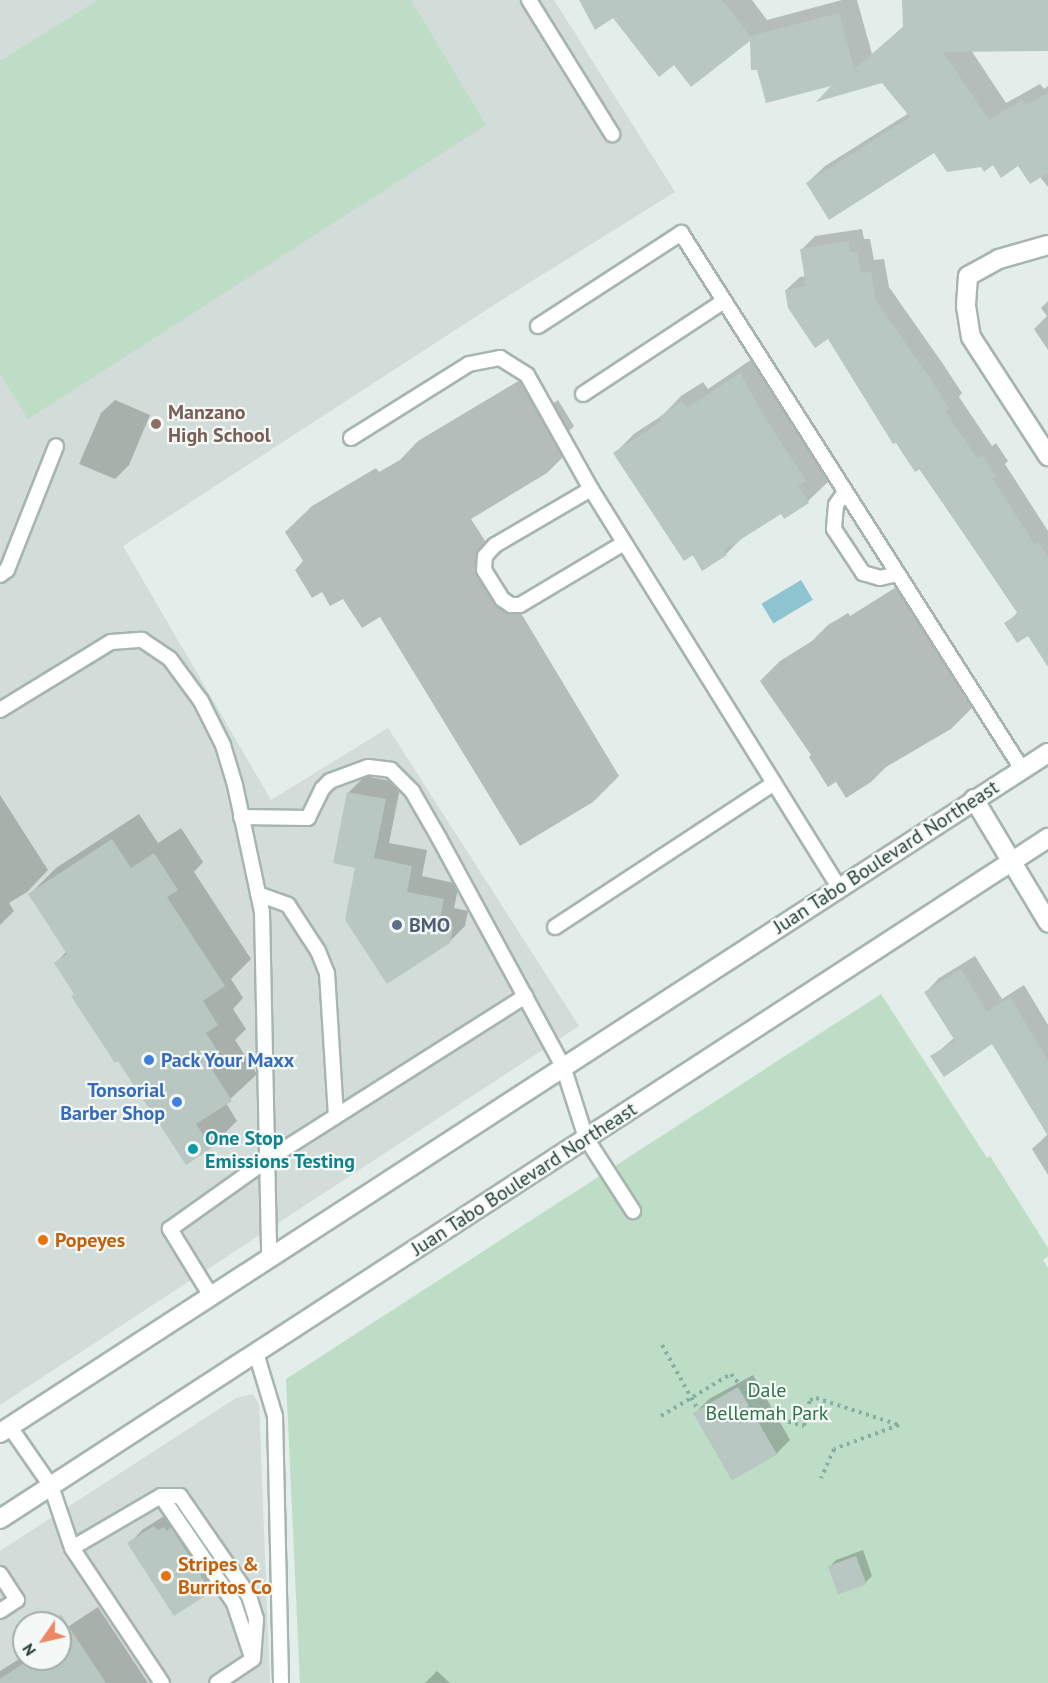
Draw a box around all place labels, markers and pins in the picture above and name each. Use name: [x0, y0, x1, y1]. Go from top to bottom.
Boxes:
place label: Manzano High School: [168, 400, 271, 447]
marker: Manzano High School: [149, 417, 163, 431]
place label: BMO: [409, 913, 450, 937]
marker: BMO: [390, 918, 404, 932]
place label: Pack Your Maxx: [161, 1048, 295, 1072]
marker: Pack Your Maxx: [142, 1053, 156, 1067]
place label: Tonsorial Barber Shop: [60, 1078, 165, 1125]
marker: Tonsorial Barber Shop: [170, 1095, 184, 1109]
place label: One Stop Emissions Testing: [205, 1126, 356, 1173]
marker: One Stop Emissions Testing: [186, 1142, 200, 1156]
place label: Popeyes: [55, 1228, 125, 1252]
marker: Popeyes: [36, 1233, 50, 1247]
place label: Stripes & Burritos Co: [178, 1552, 272, 1599]
marker: Stripes & Burritos Co: [159, 1569, 173, 1583]

